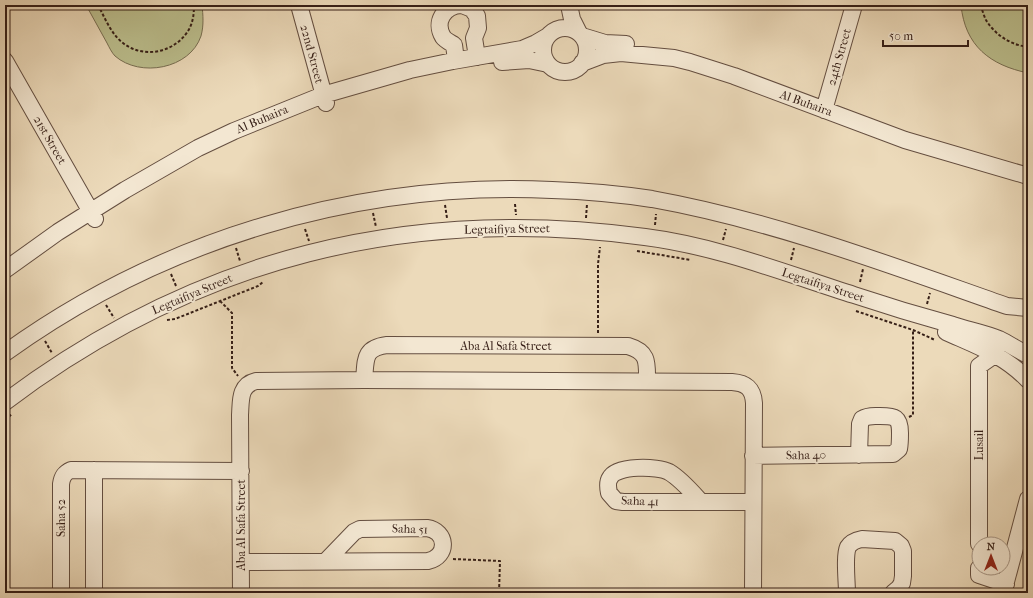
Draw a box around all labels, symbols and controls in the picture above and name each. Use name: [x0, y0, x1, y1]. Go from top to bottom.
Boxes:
scale bar: [883, 22, 968, 48]
street label: 22nd Street: [297, 23, 327, 85]
street label: 24th Street: [824, 26, 854, 87]
text: 50 m: [889, 29, 913, 43]
street label: Al Buhaira: [777, 87, 835, 119]
street label: Al Buhaira: [233, 102, 290, 137]
street label: 21st Street: [31, 113, 70, 167]
street label: Legtaifiya Street: [464, 221, 551, 237]
street label: Legtaifiya Street: [780, 265, 867, 305]
street label: Legtaifiya Street: [150, 270, 235, 317]
street label: Aba Al Safa Street: [459, 339, 552, 353]
street label: Lusail: [972, 429, 986, 460]
street label: Saha 40: [786, 448, 826, 462]
street label: Aba Al Safa Street: [234, 479, 248, 572]
street label: Saha 41: [621, 493, 659, 509]
street label: Saha 52: [54, 499, 68, 537]
street label: Saha 51: [392, 521, 428, 537]
north arrow: [971, 536, 1011, 576]
text: N: [987, 540, 996, 553]

